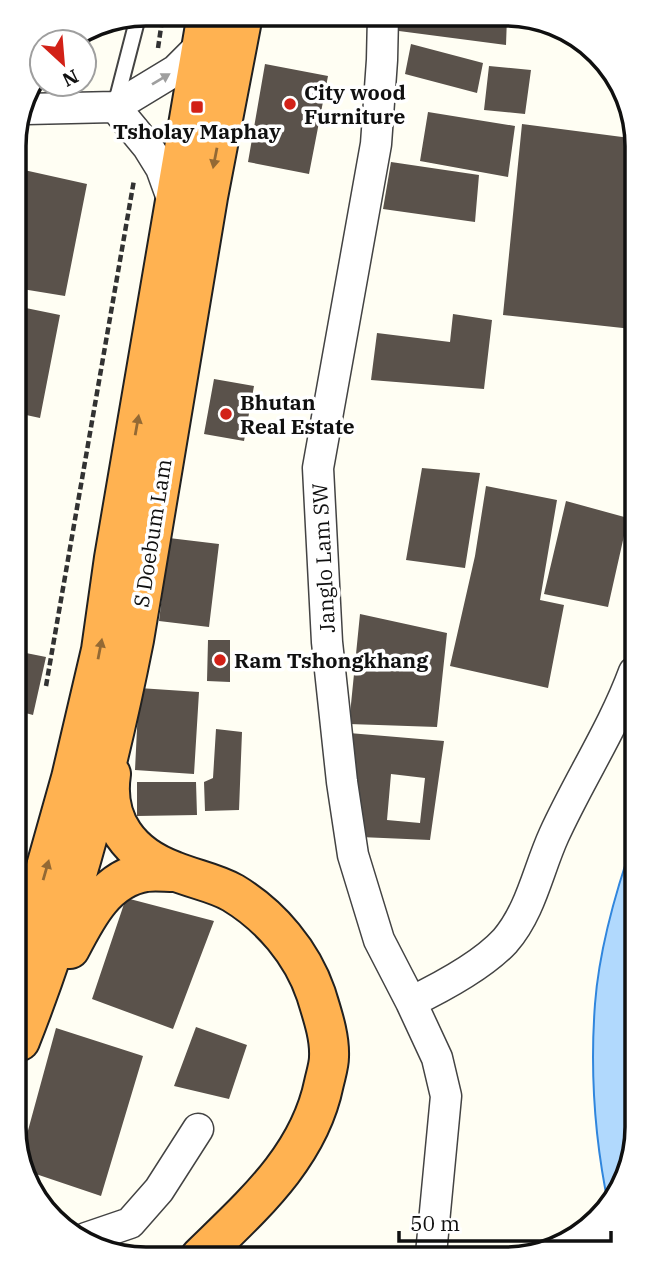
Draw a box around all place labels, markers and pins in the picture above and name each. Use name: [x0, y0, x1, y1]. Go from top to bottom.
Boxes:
place label: City wood Furniture: [304, 78, 406, 130]
marker: City wood Furniture: [282, 96, 298, 112]
marker: Tsholay Maphay: [189, 99, 205, 115]
place label: Tsholay Maphay: [113, 117, 281, 145]
place label: Bhutan Real Estate: [240, 388, 355, 440]
marker: Bhutan Real Estate: [218, 406, 234, 422]
place label: Ram Tshongkhang: [234, 646, 429, 674]
marker: Ram Tshongkhang: [212, 652, 228, 668]

